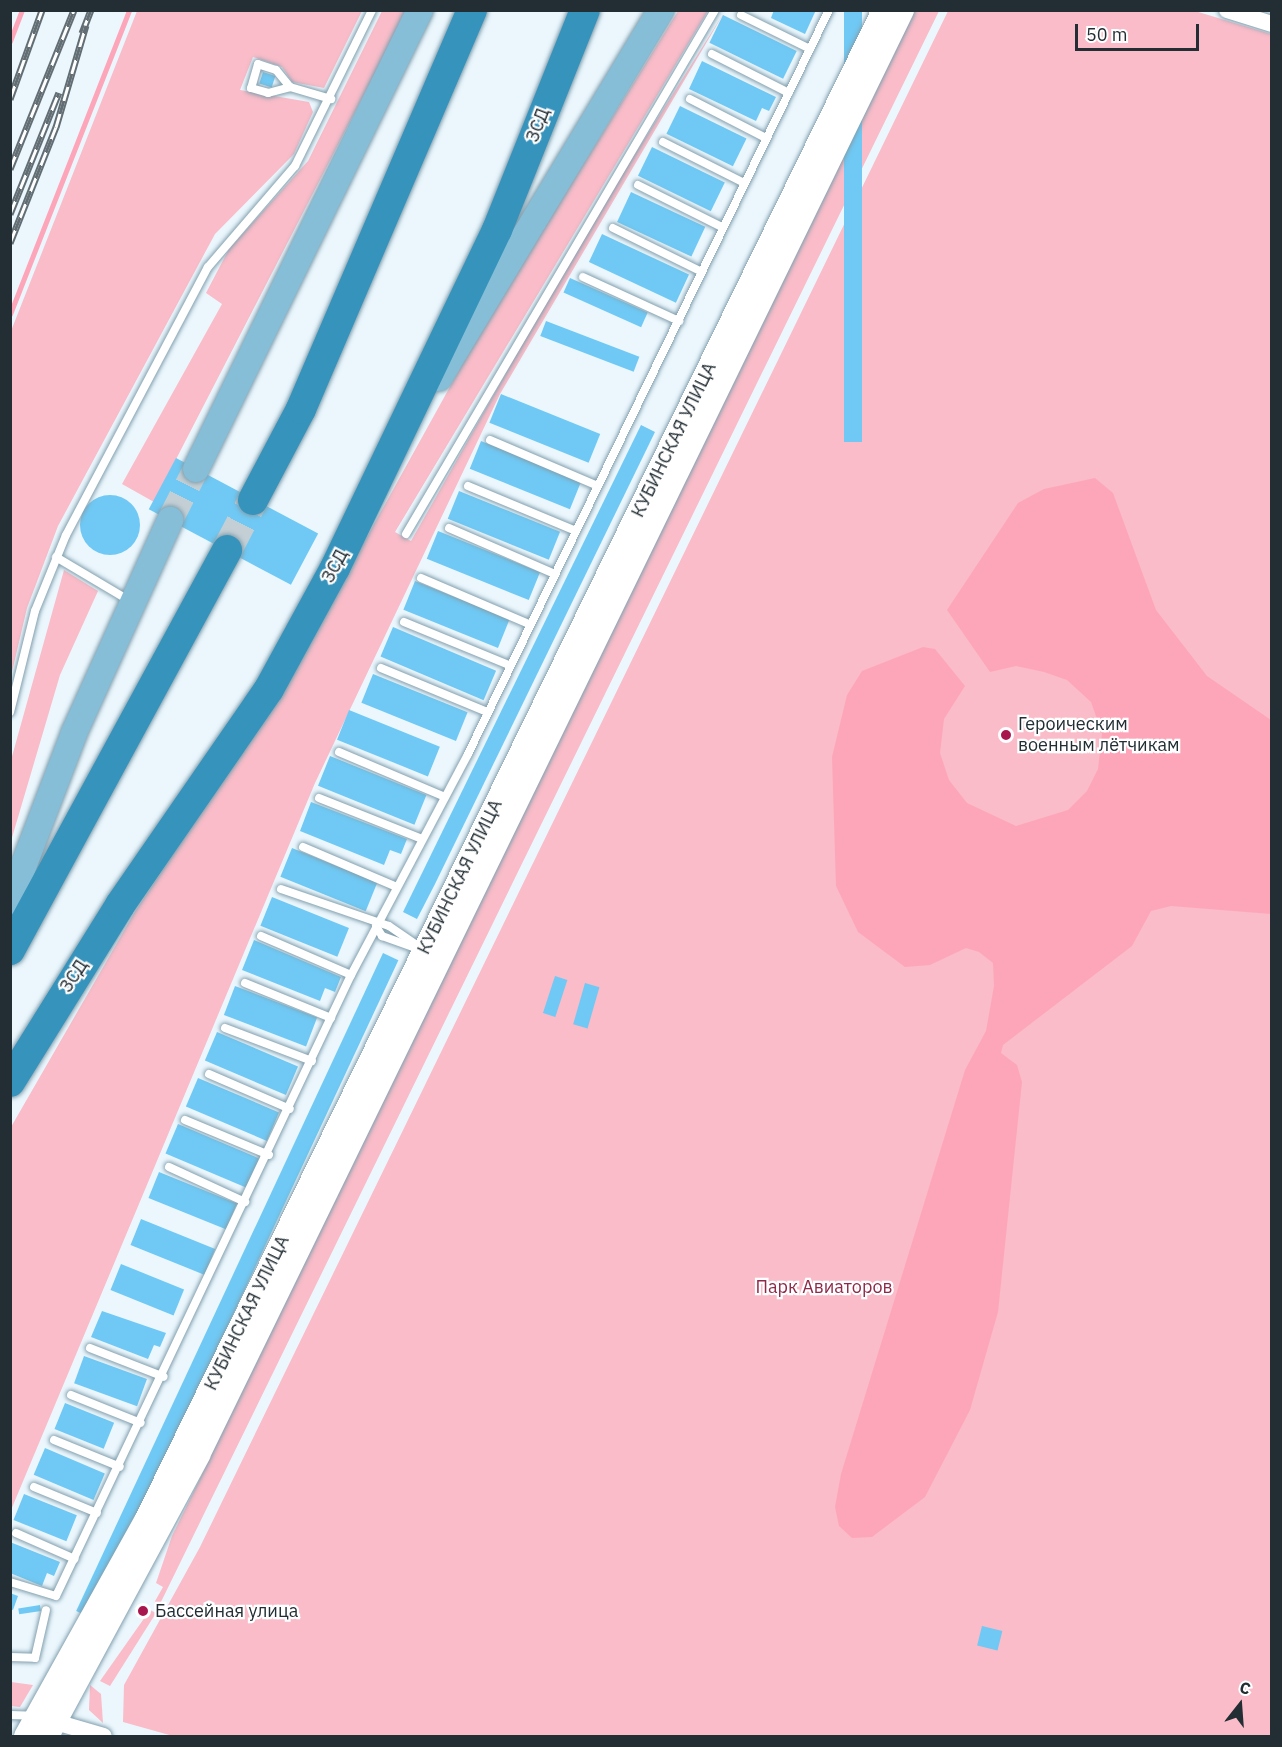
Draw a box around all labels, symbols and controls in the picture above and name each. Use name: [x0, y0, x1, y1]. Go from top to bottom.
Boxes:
scale bar: [1078, 12, 1202, 50]
text: 50 m: [1086, 23, 1128, 46]
street label: ЗСД: [522, 105, 554, 145]
street label: КУБИНСКАЯ УЛИЦА: [627, 359, 721, 521]
street label: ЗСД: [317, 546, 353, 586]
place label: Героическим военным лётчикам: [1018, 714, 1180, 756]
marker: Героическим военным лётчикам: [999, 728, 1013, 742]
street label: КУБИНСКАЯ УЛИЦА: [413, 796, 507, 958]
street label: ЗСД: [55, 955, 93, 997]
street label: КУБИНСКАЯ УЛИЦА: [200, 1232, 294, 1394]
park label: Парк Авиаторов: [755, 1276, 893, 1298]
place label: Бассейная улица: [155, 1600, 298, 1622]
marker: Бассейная улица: [136, 1604, 150, 1618]
north arrow: [1210, 1675, 1270, 1735]
text: С: [1237, 1677, 1253, 1699]

